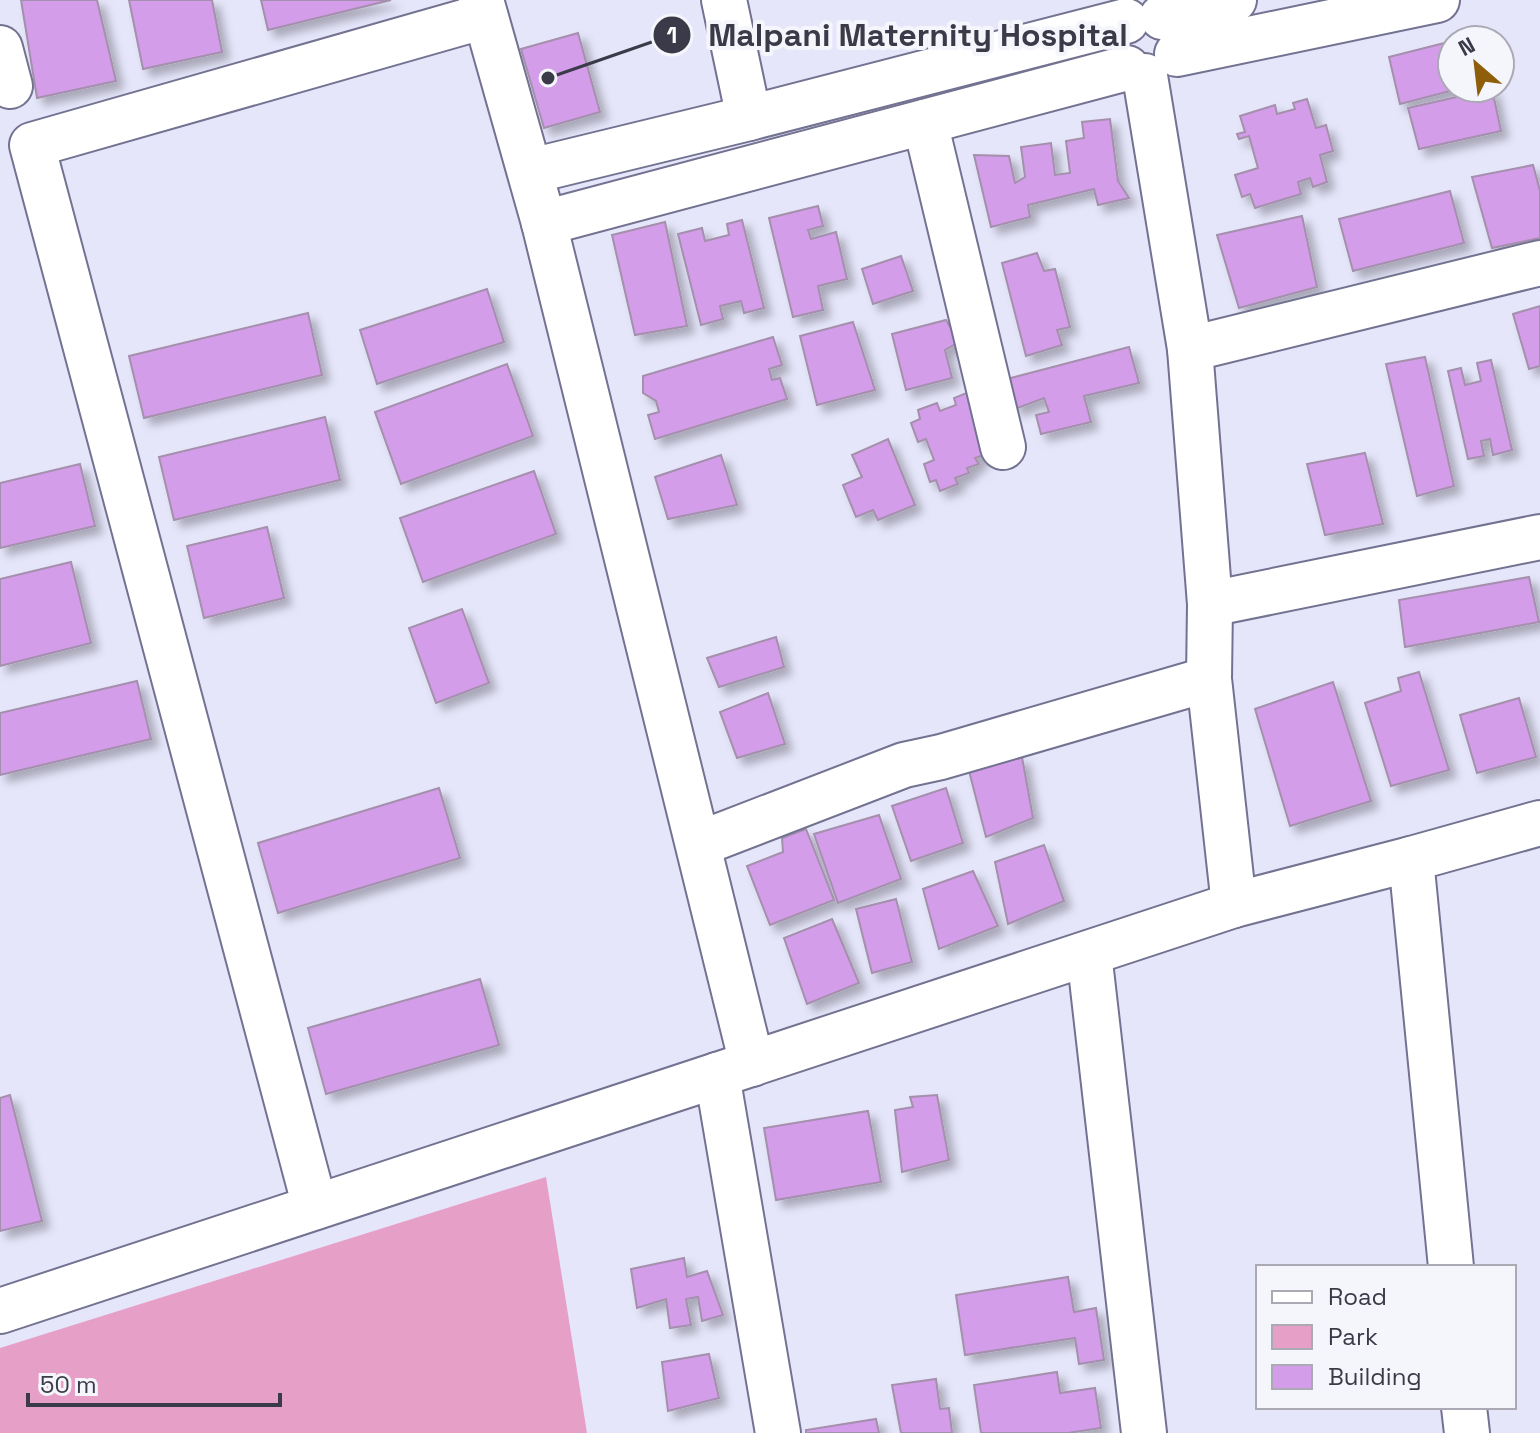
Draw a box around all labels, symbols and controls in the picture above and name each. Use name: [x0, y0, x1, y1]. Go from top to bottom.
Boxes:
callout: Malpani Maternity Hospital: [652, 7, 1144, 63]
text: Malpani Maternity Hospital: [708, 15, 1128, 55]
text: 1: [667, 19, 677, 50]
north arrow: [1436, 24, 1516, 104]
text: N: [1454, 31, 1480, 62]
legend: [1256, 1265, 1516, 1409]
text: Road: [1328, 1281, 1387, 1312]
text: Park: [1328, 1321, 1378, 1352]
scale bar: [28, 1357, 280, 1407]
text: Building: [1328, 1361, 1422, 1392]
text: 50 m: [40, 1369, 97, 1400]

